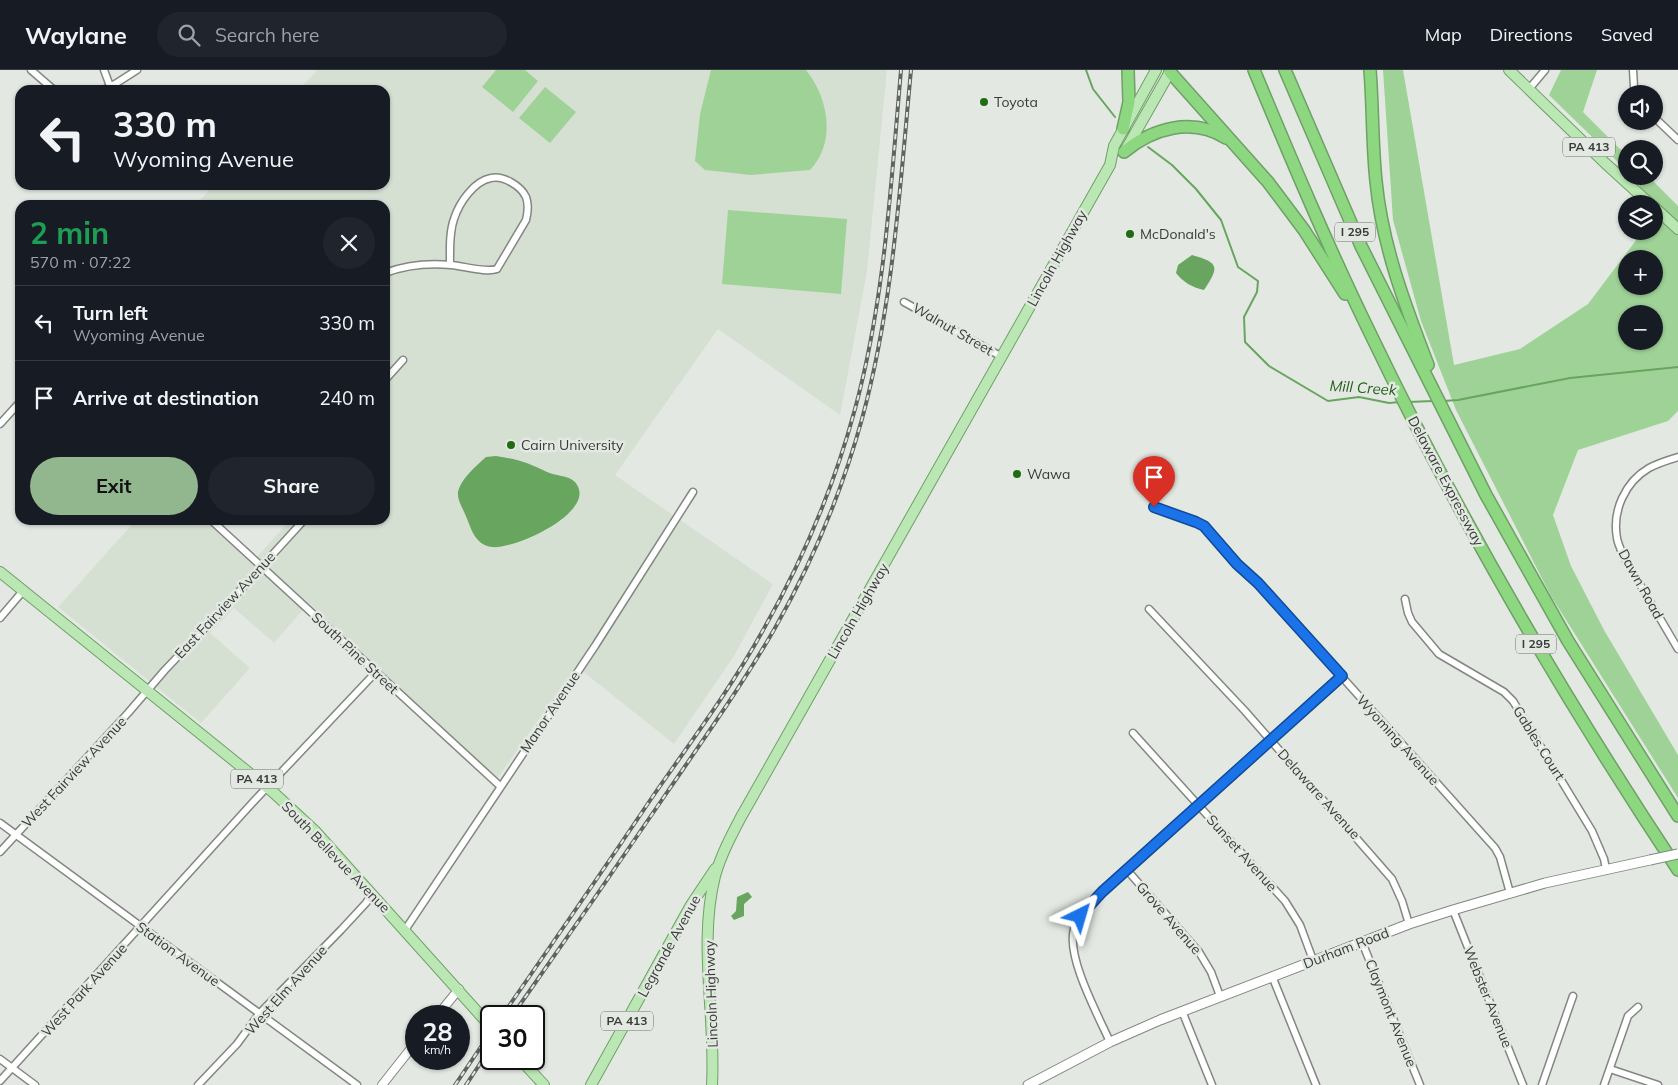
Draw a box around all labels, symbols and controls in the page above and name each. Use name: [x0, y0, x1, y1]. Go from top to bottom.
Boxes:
search box: [157, 12, 507, 57]
text: Waylane: [25, 20, 127, 50]
icon: search: [175, 21, 203, 49]
text: Search here: [215, 23, 319, 47]
text: Map: [1425, 23, 1462, 46]
text: Directions: [1490, 23, 1573, 46]
text: Saved: [1601, 23, 1653, 46]
map controls: [1618, 85, 1663, 350]
button: sound: [1618, 85, 1663, 130]
place label: Toyota: [994, 93, 1038, 111]
marker: Toyota: [978, 96, 990, 108]
text: 330 m: [113, 102, 217, 146]
icon: left: [30, 105, 95, 170]
road number: PA 413: [1563, 138, 1615, 156]
button: search: [1618, 140, 1663, 185]
text: Wyoming Avenue: [113, 145, 294, 173]
button: layers: [1618, 195, 1663, 240]
street label: Lincoln Highway: [1023, 206, 1091, 309]
text: 2 min: [30, 214, 109, 252]
button: close: [323, 217, 375, 269]
road number: I 295: [1335, 222, 1375, 242]
place label: McDonald's: [1140, 225, 1216, 243]
marker: McDonald's: [1124, 228, 1136, 240]
button: +: [1618, 250, 1663, 295]
text: 570 m · 07:22: [30, 252, 131, 272]
street label: Walnut Street: [910, 299, 997, 359]
text: Turn left: [73, 301, 148, 325]
button: −: [1618, 305, 1663, 350]
icon: left: [30, 309, 58, 337]
text: 330 m: [319, 311, 375, 335]
text: Wyoming Avenue: [73, 325, 205, 345]
water label: Mill Creek: [1329, 376, 1398, 399]
icon: arrive: [30, 384, 58, 412]
text: Arrive at destination: [73, 386, 259, 410]
text: 240 m: [319, 386, 375, 410]
street label: Delaware Expressway: [1404, 413, 1488, 550]
place label: Cairn University: [521, 436, 624, 454]
marker: Cairn University: [505, 439, 517, 451]
pin: [1133, 456, 1175, 507]
button: Exit: [30, 457, 198, 515]
button: Share: [208, 457, 375, 515]
icon: arrive: [1140, 463, 1168, 491]
place label: Wawa: [1027, 465, 1071, 483]
marker: Wawa: [1011, 468, 1023, 480]
street label: Dawn Road: [1614, 546, 1668, 622]
street label: East Fairview Avenue: [171, 548, 279, 662]
street label: Lincoln Highway: [823, 559, 893, 662]
street label: South Pine Street: [308, 608, 402, 698]
road number: I 295: [1516, 634, 1556, 654]
street label: Manor Avenue: [516, 668, 584, 756]
street label: Wyoming Avenue: [1353, 691, 1443, 789]
street label: Gables Court: [1509, 703, 1569, 784]
street label: West Fairview Avenue: [18, 713, 130, 831]
street label: Delaware Avenue: [1274, 745, 1364, 843]
road number: PA 413: [231, 770, 283, 789]
street label: South Bellevue Avenue: [278, 797, 394, 917]
street label: Sunset Avenue: [1203, 811, 1281, 895]
street label: Grove Avenue: [1133, 878, 1205, 958]
position arrow: [1053, 889, 1105, 941]
street label: Legrande Avenue: [634, 892, 704, 1000]
street label: Station Avenue: [133, 918, 223, 990]
street label: Durham Road: [1301, 923, 1391, 973]
street label: Lincoln Highway: [700, 939, 722, 1048]
street label: West Park Avenue: [37, 940, 131, 1040]
street label: West Elm Avenue: [241, 942, 331, 1038]
street label: Webster Avenue: [1460, 944, 1516, 1050]
street label: Claymont Avenue: [1361, 957, 1421, 1069]
speed limit sign: 30: [480, 1005, 545, 1070]
road number: PA 413: [601, 1011, 653, 1030]
text: 28: [422, 1016, 453, 1047]
text: km/h: [424, 1042, 451, 1057]

